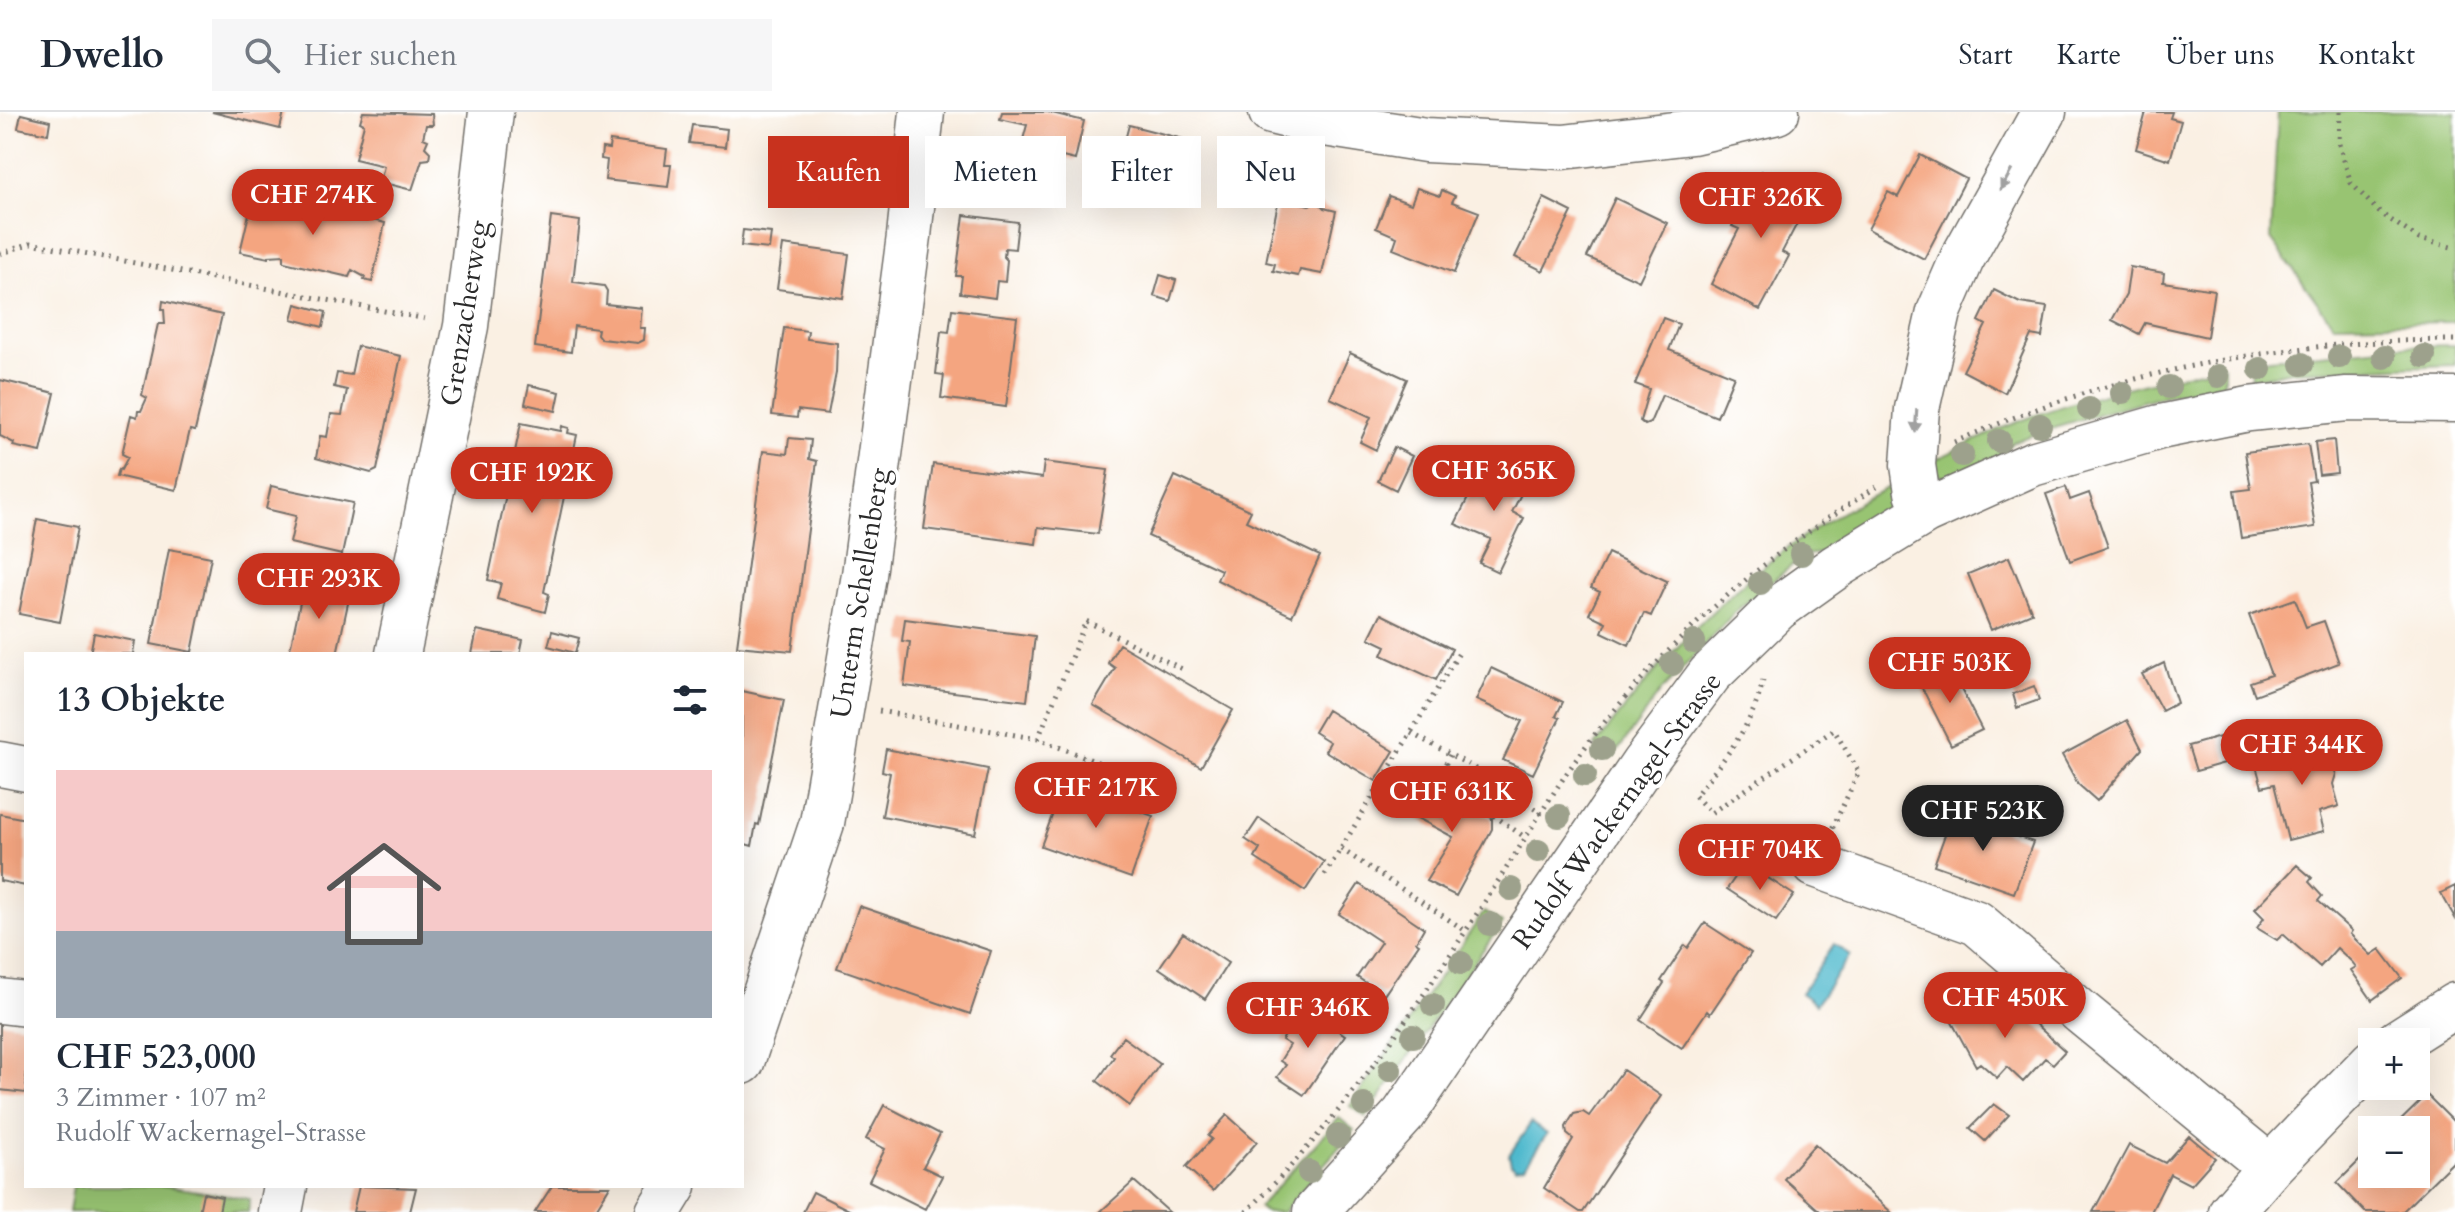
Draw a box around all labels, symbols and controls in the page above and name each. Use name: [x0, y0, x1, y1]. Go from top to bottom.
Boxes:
search box: [212, 19, 772, 91]
text: Dwello: [40, 29, 164, 81]
icon: search: [240, 33, 284, 77]
text: Hier suchen: [304, 35, 457, 76]
text: Start: [1959, 36, 2013, 74]
text: Karte: [2057, 36, 2121, 74]
text: Über uns: [2165, 36, 2274, 74]
text: Kontakt: [2318, 36, 2415, 74]
chip: Kaufen: [768, 136, 909, 208]
chip: Mieten: [925, 136, 1066, 208]
chip: Filter: [1082, 136, 1201, 208]
chip: Neu: [1217, 136, 1325, 208]
pin: CHF 274K: [230, 169, 396, 237]
one-way arrow: [1999, 169, 2013, 191]
pin: CHF 326K: [1678, 172, 1844, 240]
text: CHF 274K: [250, 177, 376, 212]
text: CHF 326K: [1698, 180, 1824, 215]
street label: Grenzacherweg: [432, 217, 498, 409]
one-way arrow: [1909, 409, 1922, 434]
pin: CHF 365K: [1411, 445, 1577, 513]
pin: CHF 192K: [449, 447, 615, 515]
text: CHF 365K: [1431, 453, 1557, 488]
text: CHF 192K: [469, 455, 595, 490]
street label: Unterm Schellenberg: [821, 465, 899, 721]
pin: CHF 293K: [236, 553, 402, 621]
text: CHF 293K: [256, 561, 382, 596]
pin: CHF 503K: [1867, 637, 2033, 705]
text: CHF 503K: [1887, 645, 2013, 680]
street label: Rudolf Wackernagel-Strasse: [1503, 664, 1730, 957]
text: 13 Objekte: [56, 677, 226, 723]
icon: filters: [668, 678, 712, 722]
pin: CHF 344K: [2219, 719, 2385, 787]
text: CHF 344K: [2239, 727, 2365, 762]
pin: CHF 217K: [1013, 762, 1179, 830]
pin: CHF 631K: [1369, 766, 1535, 834]
text: CHF 217K: [1033, 770, 1159, 805]
text: CHF 631K: [1389, 774, 1515, 809]
pin: CHF 523K: [1900, 785, 2066, 853]
text: CHF 523K: [1920, 793, 2046, 828]
icon: home: [312, 822, 456, 966]
pin: CHF 704K: [1677, 824, 1843, 892]
text: CHF 704K: [1697, 832, 1823, 867]
pin: CHF 450K: [1922, 972, 2088, 1040]
text: CHF 450K: [1942, 980, 2068, 1015]
pin: CHF 346K: [1225, 982, 1391, 1050]
text: CHF 346K: [1245, 990, 1371, 1025]
map controls: [2358, 1028, 2430, 1188]
button: +: [2358, 1028, 2430, 1100]
text: CHF 523,000: [56, 1034, 256, 1080]
text: 3 Zimmer · 107 m²: [56, 1080, 266, 1115]
text: Rudolf Wackernagel-Strasse: [56, 1115, 366, 1150]
button: −: [2358, 1116, 2430, 1188]

